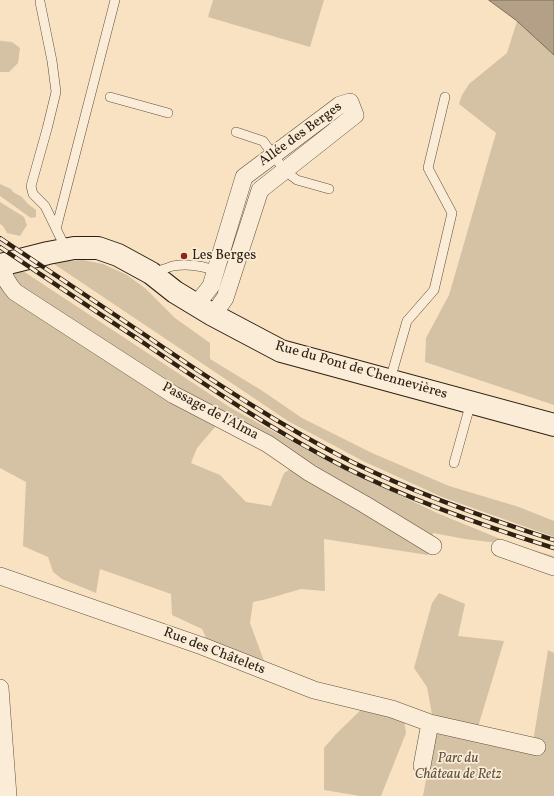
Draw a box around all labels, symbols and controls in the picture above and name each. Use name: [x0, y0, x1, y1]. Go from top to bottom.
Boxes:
street label: Allée des Berges: [256, 99, 346, 171]
place label: Les Berges: [192, 248, 256, 264]
marker: Les Berges: [179, 251, 189, 261]
street label: Rue du Pont de Chennevières: [273, 338, 449, 404]
street label: Passage de l'Alma: [159, 379, 261, 445]
street label: Rue des Châtelets: [161, 625, 267, 679]
park label: Parc du Château de Retz: [415, 751, 501, 784]

